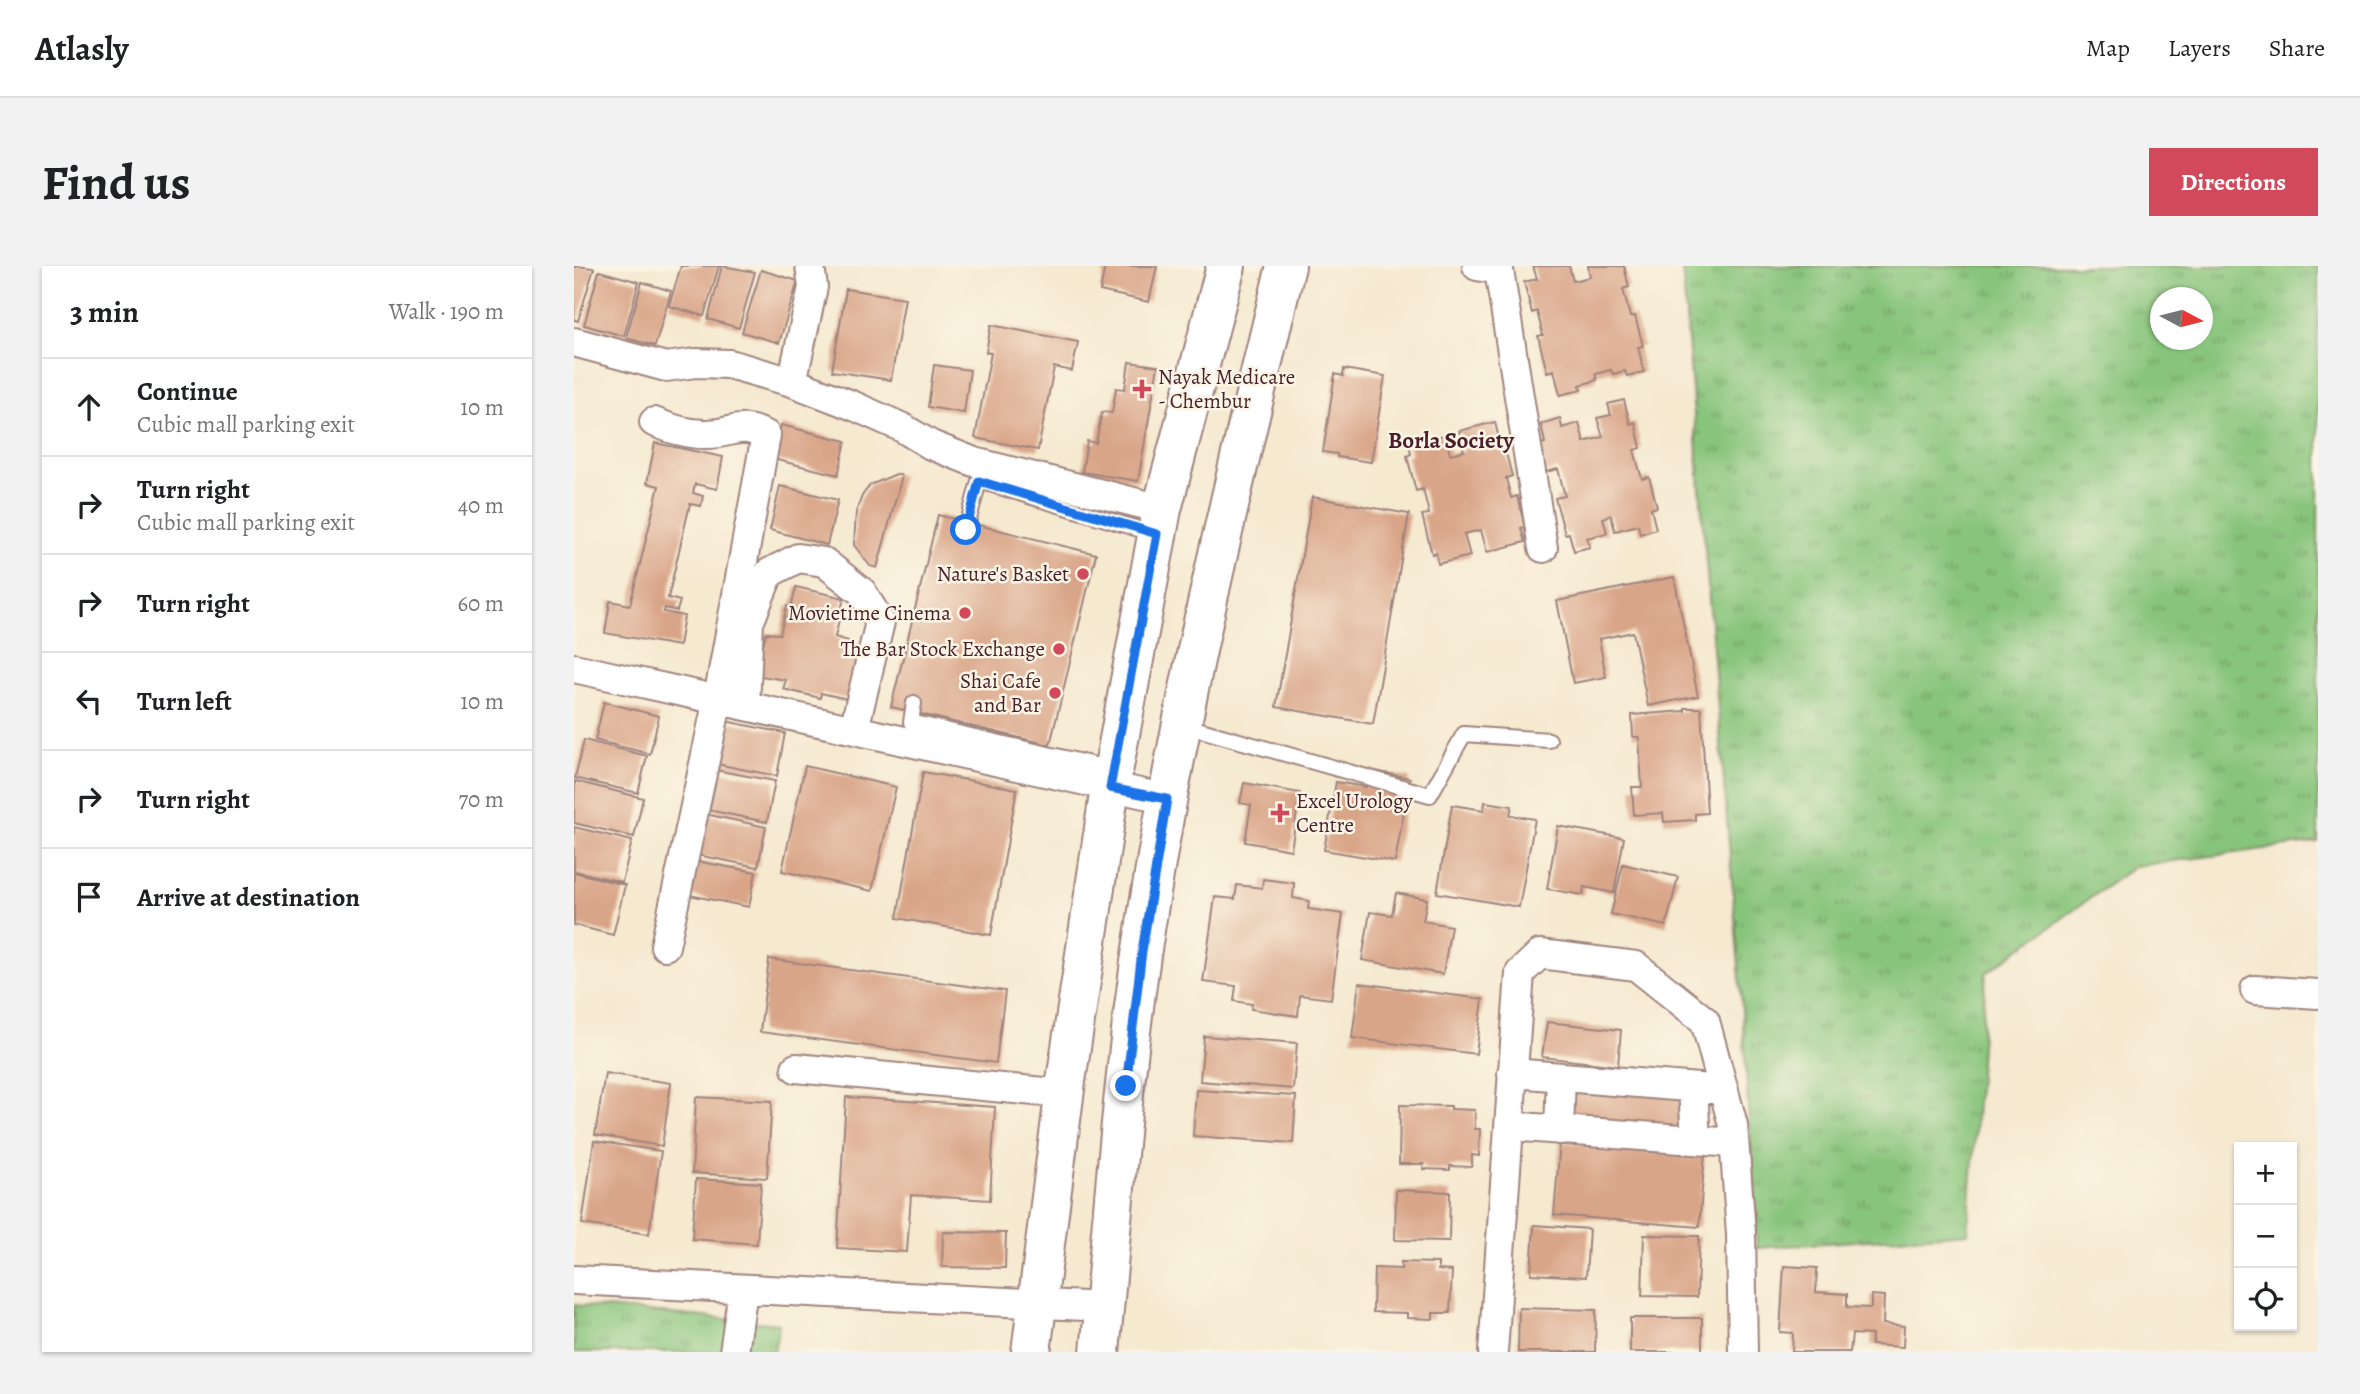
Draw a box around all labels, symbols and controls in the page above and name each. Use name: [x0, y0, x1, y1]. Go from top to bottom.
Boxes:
text: Atlasly: [35, 26, 129, 71]
text: Map: [2086, 32, 2130, 64]
text: Layers: [2168, 32, 2231, 64]
text: Share: [2269, 32, 2325, 64]
button: Directions: [2149, 148, 2318, 216]
text: Find us: [42, 149, 190, 216]
north arrow: [2150, 287, 2213, 350]
text: 3 min: [70, 292, 139, 332]
text: Walk · 190 m: [389, 296, 504, 327]
place label: Nayak Medicare - Chembur: [1158, 363, 1295, 415]
text: Continue: [137, 374, 238, 409]
marker: Nayak Medicare - Chembur: [1132, 379, 1152, 399]
icon: ahead: [70, 388, 108, 426]
text: 10 m: [460, 392, 504, 423]
text: Cubic mall parking exit: [137, 409, 355, 440]
district label: Borla Society: [1388, 425, 1515, 456]
text: Turn right: [137, 472, 250, 507]
icon: right: [70, 486, 108, 524]
text: 40 m: [458, 490, 504, 521]
text: Cubic mall parking exit: [137, 507, 355, 538]
route start: [950, 514, 981, 545]
place label: Nature's Basket: [937, 560, 1069, 588]
marker: Nature's Basket: [1075, 566, 1091, 582]
icon: right: [70, 584, 108, 622]
text: Turn right: [137, 586, 250, 621]
text: 60 m: [457, 588, 504, 619]
place label: Movietime Cinema: [788, 599, 951, 627]
marker: Movietime Cinema: [957, 605, 973, 621]
place label: The Bar Stock Exchange: [841, 635, 1045, 663]
marker: The Bar Stock Exchange: [1051, 641, 1067, 657]
place label: Shai Cafe and Bar: [960, 667, 1041, 719]
icon: left: [70, 682, 108, 720]
text: Turn left: [137, 684, 232, 719]
marker: Shai Cafe and Bar: [1047, 685, 1063, 701]
text: 10 m: [460, 686, 504, 717]
icon: right: [70, 780, 108, 818]
text: Turn right: [137, 782, 250, 817]
text: 70 m: [458, 784, 504, 815]
place label: Excel Urology Centre: [1296, 787, 1414, 839]
marker: Excel Urology Centre: [1270, 803, 1290, 823]
icon: arrive: [70, 878, 108, 916]
text: Arrive at destination: [137, 880, 360, 915]
route end: [1110, 1070, 1141, 1101]
map controls: [2234, 1142, 2297, 1331]
button: +: [2234, 1142, 2297, 1205]
button: −: [2234, 1205, 2297, 1268]
button: locate: [2234, 1268, 2297, 1331]

